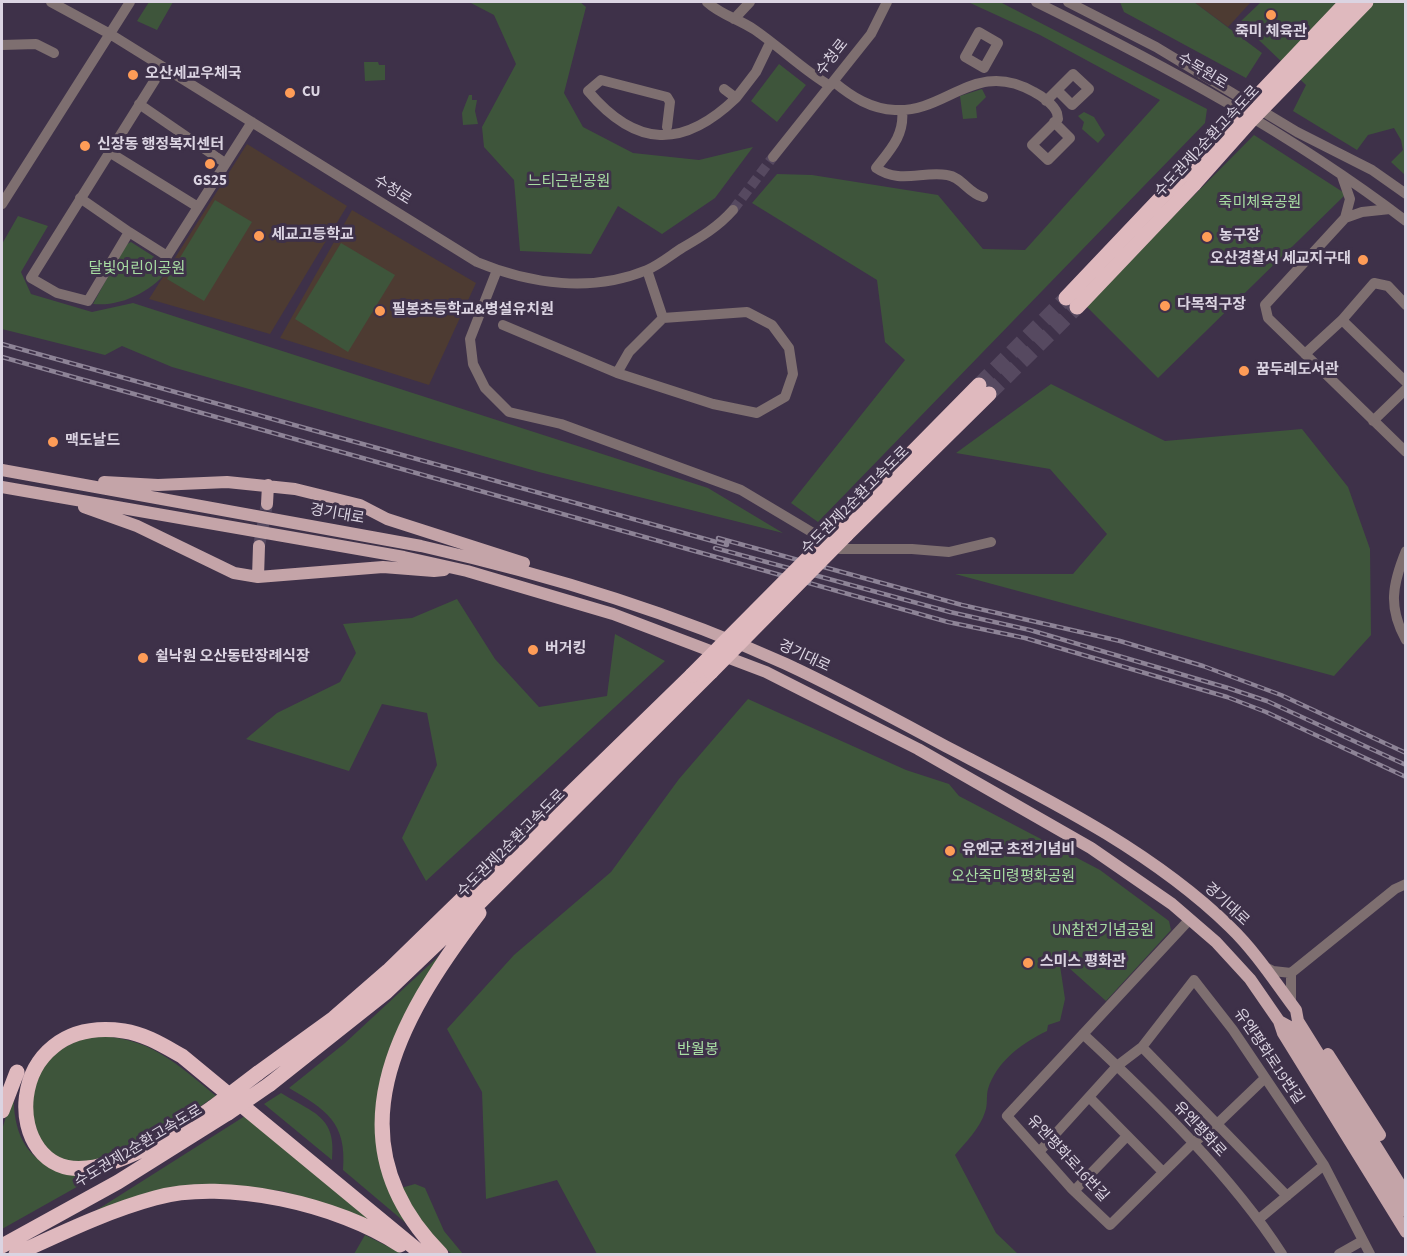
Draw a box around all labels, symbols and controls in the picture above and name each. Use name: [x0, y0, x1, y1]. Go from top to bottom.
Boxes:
marker: 죽미 체육관: [1264, 8, 1278, 22]
place label: 죽미 체육관: [1235, 24, 1307, 42]
street label: 수청로: [813, 36, 853, 80]
street label: 수목원로: [1174, 50, 1230, 94]
place label: 오산세교우체국: [145, 66, 242, 84]
marker: 오산세교우체국: [126, 68, 140, 82]
street label: 수도권제2순환고속도로: [1152, 83, 1264, 201]
place label: CU: [302, 84, 320, 102]
marker: CU: [283, 86, 297, 100]
place label: 신장동 행정복지센터: [97, 137, 224, 155]
marker: 신장동 행정복지센터: [78, 139, 92, 153]
marker: GS25: [203, 157, 217, 171]
street label: 수청로: [370, 172, 414, 210]
place label: GS25: [193, 173, 227, 191]
park label: 느티근린공원: [528, 174, 610, 192]
park label: 죽미체육공원: [1219, 195, 1301, 213]
place label: 세교고등학교: [271, 227, 354, 245]
place label: 농구장: [1219, 228, 1260, 246]
marker: 세교고등학교: [252, 229, 266, 243]
marker: 농구장: [1200, 230, 1214, 244]
place label: 오산경찰서 세교지구대: [1210, 251, 1351, 269]
marker: 오산경찰서 세교지구대: [1356, 253, 1370, 267]
park label: 달빛어린이공원: [89, 261, 185, 279]
place label: 다목적구장: [1177, 297, 1246, 315]
marker: 다목적구장: [1158, 299, 1172, 313]
place label: 필봉초등학교&병설유치원: [392, 302, 554, 320]
marker: 필봉초등학교&병설유치원: [373, 304, 387, 318]
place label: 꿈두레도서관: [1256, 362, 1339, 380]
marker: 꿈두레도서관: [1237, 364, 1251, 378]
place label: 맥도날드: [65, 433, 120, 451]
marker: 맥도날드: [46, 435, 60, 449]
street label: 수도권제2순환고속도로: [798, 443, 914, 559]
street label: 경기대로: [308, 501, 366, 529]
street label: 경기대로: [775, 637, 833, 677]
place label: 버거킹: [545, 641, 586, 659]
marker: 버거킹: [526, 643, 540, 657]
place label: 쉴낙원 오산동탄장례식장: [155, 649, 310, 667]
marker: 쉴낙원 오산동탄장례식장: [136, 651, 150, 665]
street label: 수도권제2순환고속도로: [454, 786, 570, 902]
place label: 유엔군 초전기념비: [962, 842, 1075, 860]
marker: 유엔군 초전기념비: [943, 844, 957, 858]
park label: 오산죽미령평화공원: [951, 869, 1075, 887]
street label: 경기대로: [1200, 880, 1252, 930]
park label: UN참전기념공원: [1052, 923, 1154, 941]
place label: 스미스 평화관: [1040, 954, 1126, 972]
marker: 스미스 평화관: [1021, 956, 1035, 970]
street label: 유엔평화로19번길: [1229, 1006, 1307, 1108]
park label: 반월봉: [677, 1042, 719, 1060]
street label: 유엔평화로: [1169, 1099, 1229, 1161]
street label: 수도권제2순환고속도로: [72, 1102, 206, 1192]
street label: 유엔평화로16번길: [1022, 1112, 1112, 1206]

